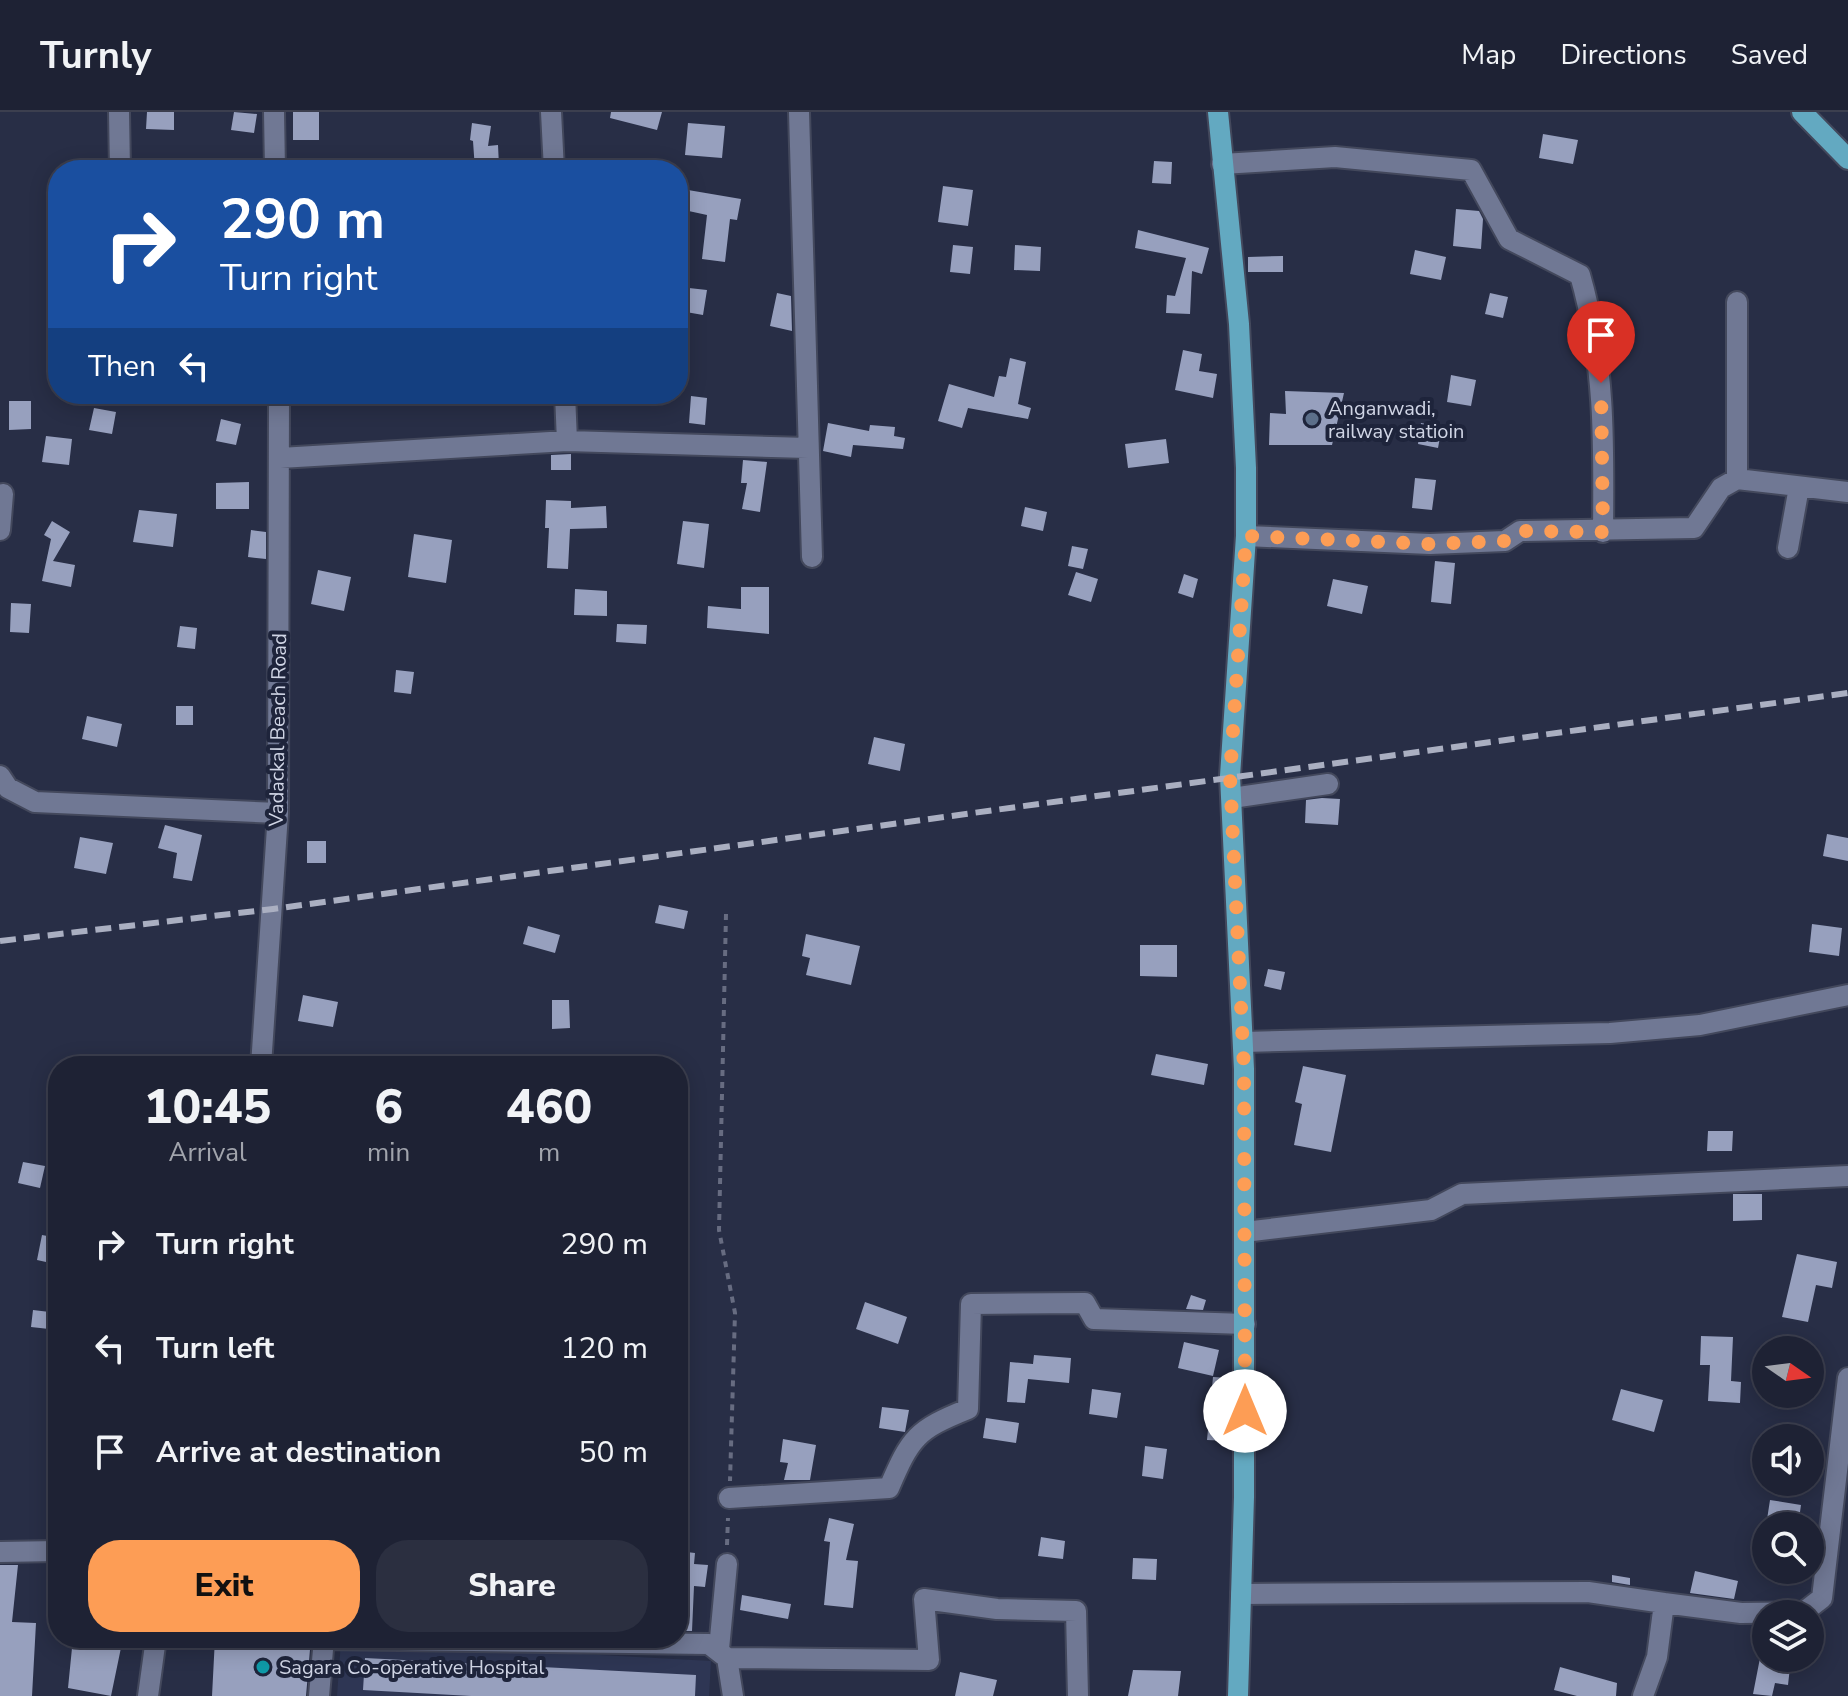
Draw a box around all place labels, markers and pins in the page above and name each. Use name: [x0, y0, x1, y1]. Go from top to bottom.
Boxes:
pin: [1567, 301, 1635, 383]
place label: Anganwadi, railway statioin: [1328, 395, 1464, 445]
marker: Anganwadi, railway statioin: [1303, 410, 1321, 428]
place label: Sagara Co-operative Hospital: [279, 1654, 544, 1681]
marker: Sagara Co-operative Hospital: [254, 1658, 272, 1676]

